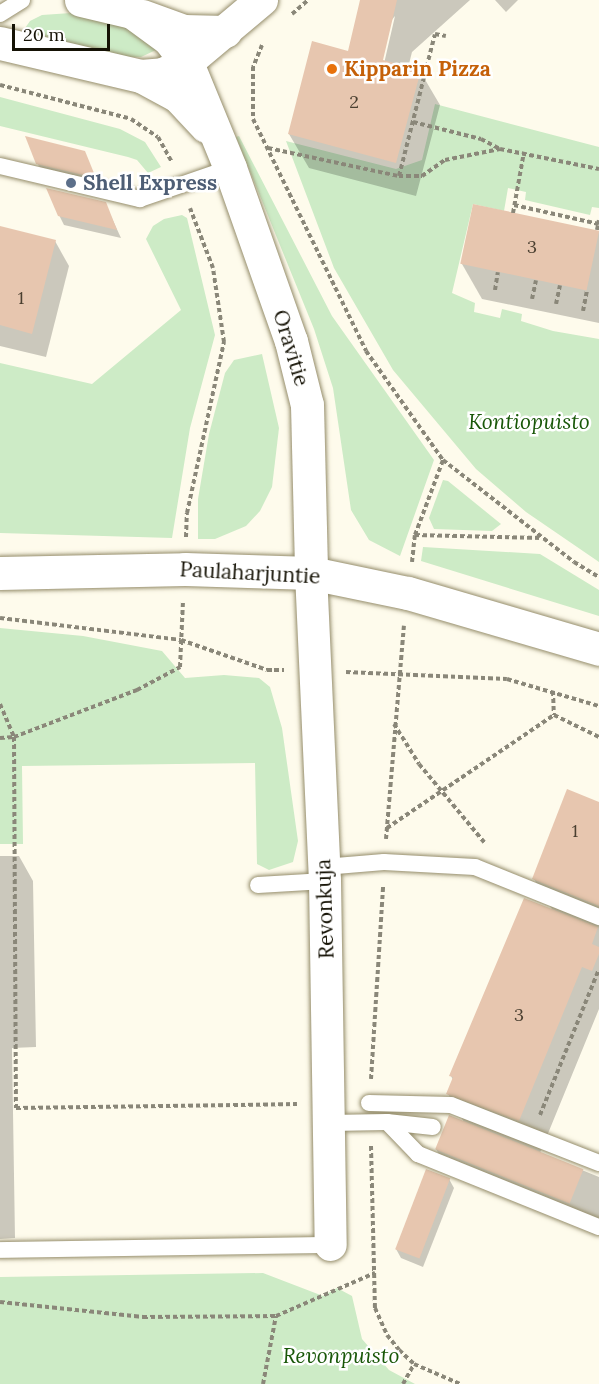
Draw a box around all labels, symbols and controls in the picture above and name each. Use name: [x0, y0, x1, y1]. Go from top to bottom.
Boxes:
scale bar: [15, 12, 112, 50]
text: 20 m: [23, 23, 65, 46]
place label: Kipparin Pizza: [344, 56, 491, 82]
marker: Kipparin Pizza: [325, 62, 339, 76]
house number: 2: [349, 91, 359, 113]
place label: Shell Express: [83, 170, 217, 196]
marker: Shell Express: [64, 176, 78, 190]
house number: 3: [527, 236, 537, 258]
house number: 1: [18, 287, 24, 309]
street label: Oravitie: [267, 307, 315, 389]
park label: Kontiopuisto: [468, 409, 590, 435]
street label: Paulaharjuntie: [179, 557, 321, 589]
house number: 1: [572, 820, 578, 842]
street label: Revonkuja: [311, 859, 339, 959]
house number: 3: [514, 1004, 524, 1026]
park label: Revonpuisto: [283, 1343, 399, 1369]

